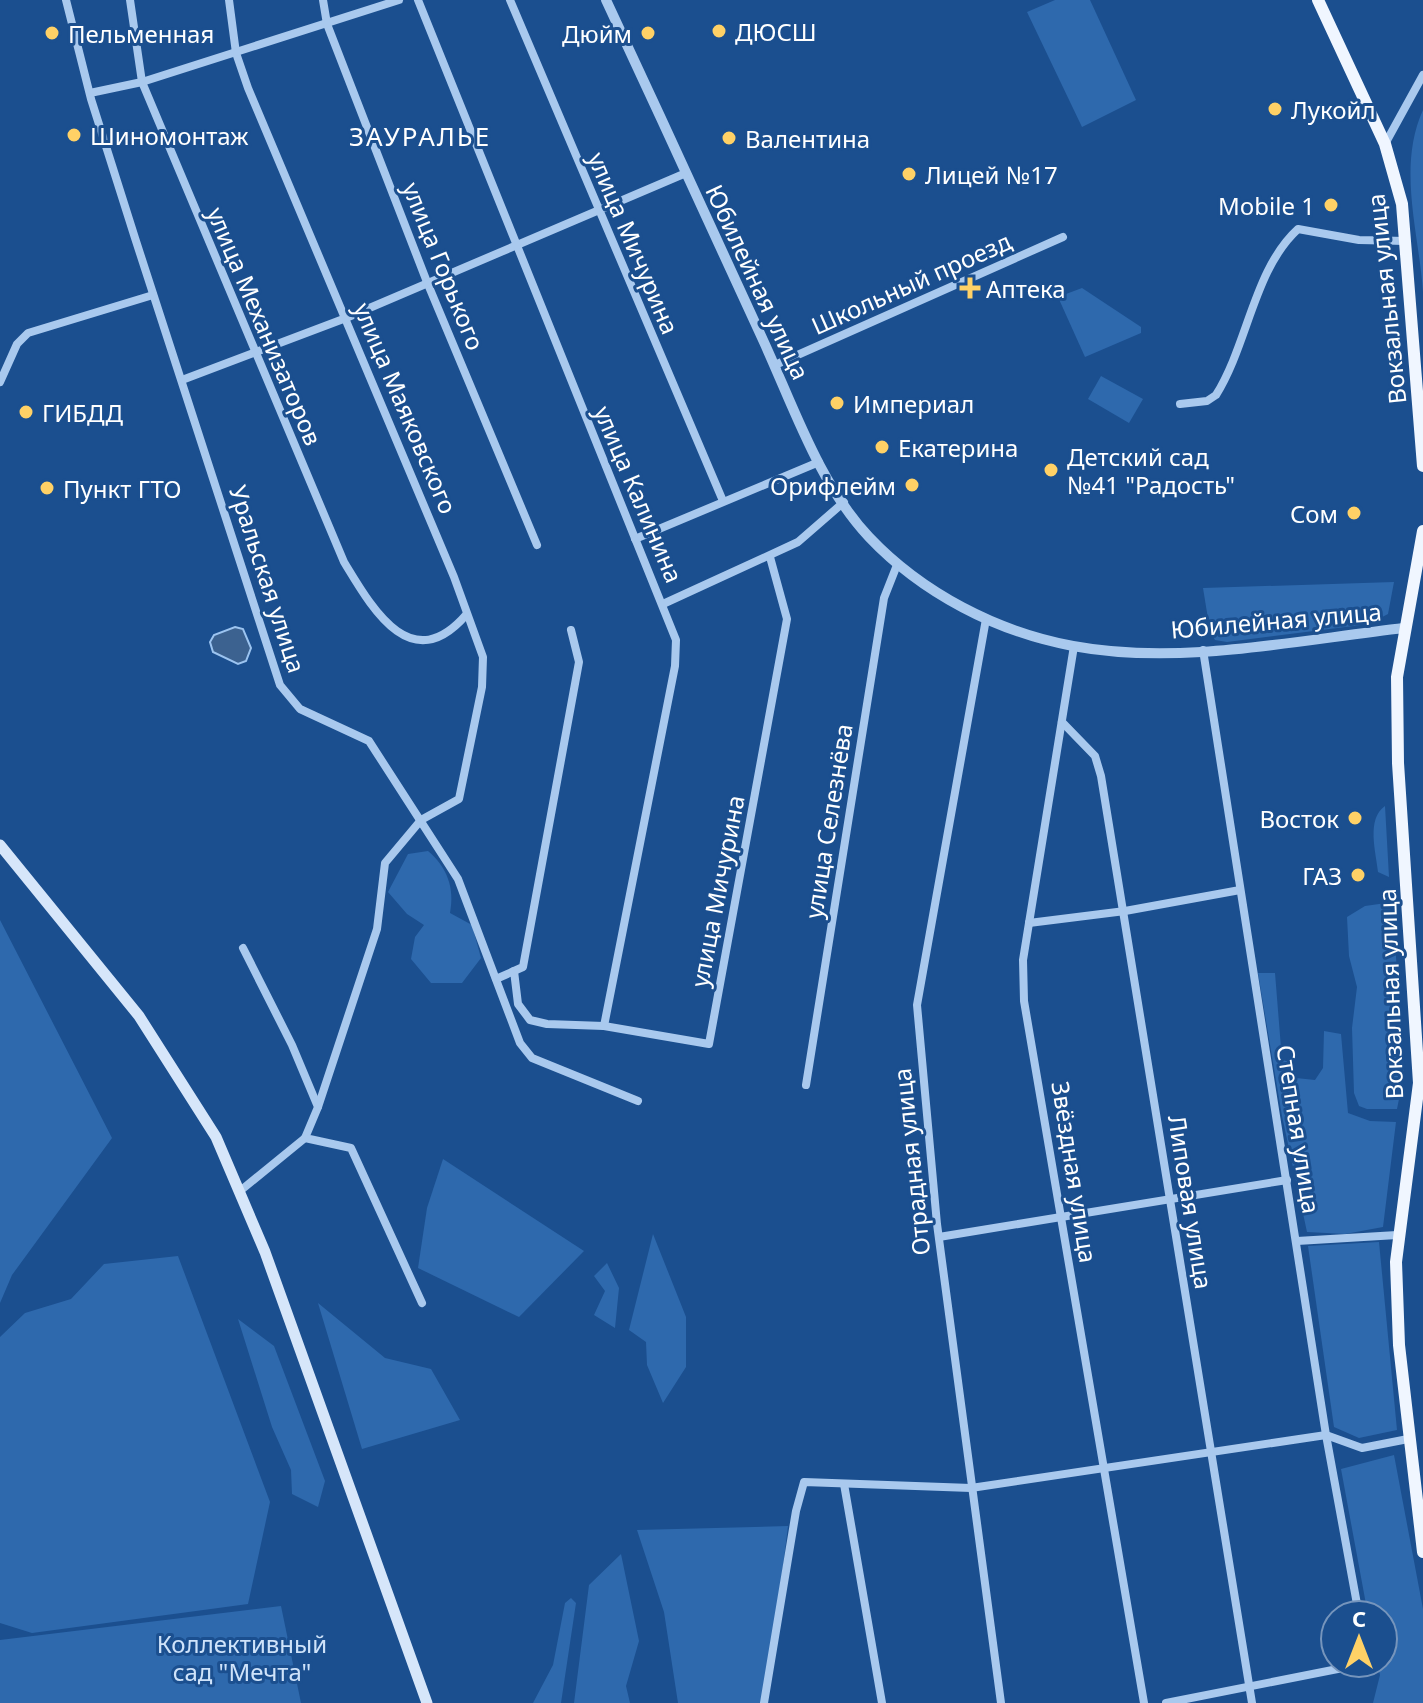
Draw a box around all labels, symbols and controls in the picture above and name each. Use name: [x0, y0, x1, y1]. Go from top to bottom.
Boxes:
place label: ДЮСШ: [735, 15, 817, 48]
place label: Пельменная: [68, 17, 214, 50]
place label: Дюйм: [562, 17, 632, 50]
marker: ДЮСШ: [710, 22, 728, 40]
marker: Пельменная: [43, 24, 61, 42]
marker: Дюйм: [639, 24, 657, 42]
place label: Лукойл: [1291, 93, 1375, 126]
marker: Лукойл: [1266, 100, 1284, 118]
district label: ЗАУРАЛЬЕ: [349, 118, 491, 154]
place label: Шиномонтаж: [90, 119, 249, 152]
place label: Валентина: [745, 122, 870, 155]
marker: Шиномонтаж: [65, 126, 83, 144]
marker: Валентина: [720, 129, 738, 147]
street label: улица Мичурина: [581, 147, 687, 339]
place label: Лицей №17: [925, 158, 1058, 191]
marker: Лицей №17: [900, 165, 918, 183]
street label: улица Горького: [395, 177, 493, 355]
street label: Юбилейная улица: [698, 179, 818, 385]
place label: Mobile 1: [1218, 189, 1315, 222]
street label: Вокзальная улица: [1359, 192, 1413, 406]
marker: Mobile 1: [1322, 196, 1340, 214]
street label: улица Механизаторов: [200, 202, 330, 450]
street label: Школьный проезд: [806, 224, 1017, 342]
place label: Аптека: [986, 272, 1066, 305]
marker: Аптека: [961, 279, 979, 297]
street label: улица Маяковского: [347, 297, 465, 519]
place label: Империал: [853, 387, 974, 420]
marker: Империал: [828, 394, 846, 412]
place label: ГИБДД: [42, 396, 124, 429]
street label: улица Калинина: [587, 401, 691, 587]
marker: ГИБДД: [17, 403, 35, 421]
place label: Екатерина: [898, 431, 1018, 464]
marker: Екатерина: [873, 438, 891, 456]
place label: Детский сад №41 "Радость": [1067, 440, 1235, 501]
marker: Детский сад №41 "Радость": [1042, 461, 1060, 479]
place label: Орифлейм: [770, 469, 896, 502]
place label: Пункт ГТО: [63, 472, 182, 505]
marker: Орифлейм: [903, 476, 921, 494]
marker: Пункт ГТО: [38, 479, 56, 497]
street label: Уральская улица: [222, 481, 314, 677]
place label: Сом: [1290, 497, 1338, 530]
marker: Сом: [1345, 504, 1363, 522]
street label: Юбилейная улица: [1169, 594, 1383, 646]
street label: улица Селезнёва: [796, 721, 860, 921]
street label: улица Мичурина: [682, 792, 752, 990]
place label: Восток: [1259, 802, 1339, 835]
marker: Восток: [1346, 809, 1364, 827]
place label: ГАЗ: [1302, 859, 1342, 892]
marker: ГАЗ: [1349, 866, 1367, 884]
street label: Вокзальная улица: [1370, 888, 1410, 1100]
street label: Степная улица: [1269, 1042, 1329, 1216]
street label: Отрадная улица: [885, 1067, 937, 1257]
street label: Звёздная улица: [1044, 1079, 1106, 1265]
street label: Липовая улица: [1161, 1113, 1221, 1291]
north arrow: [1319, 1599, 1399, 1679]
text: С: [1352, 1603, 1366, 1633]
park label: Коллективный сад "Мечта": [157, 1627, 327, 1688]

